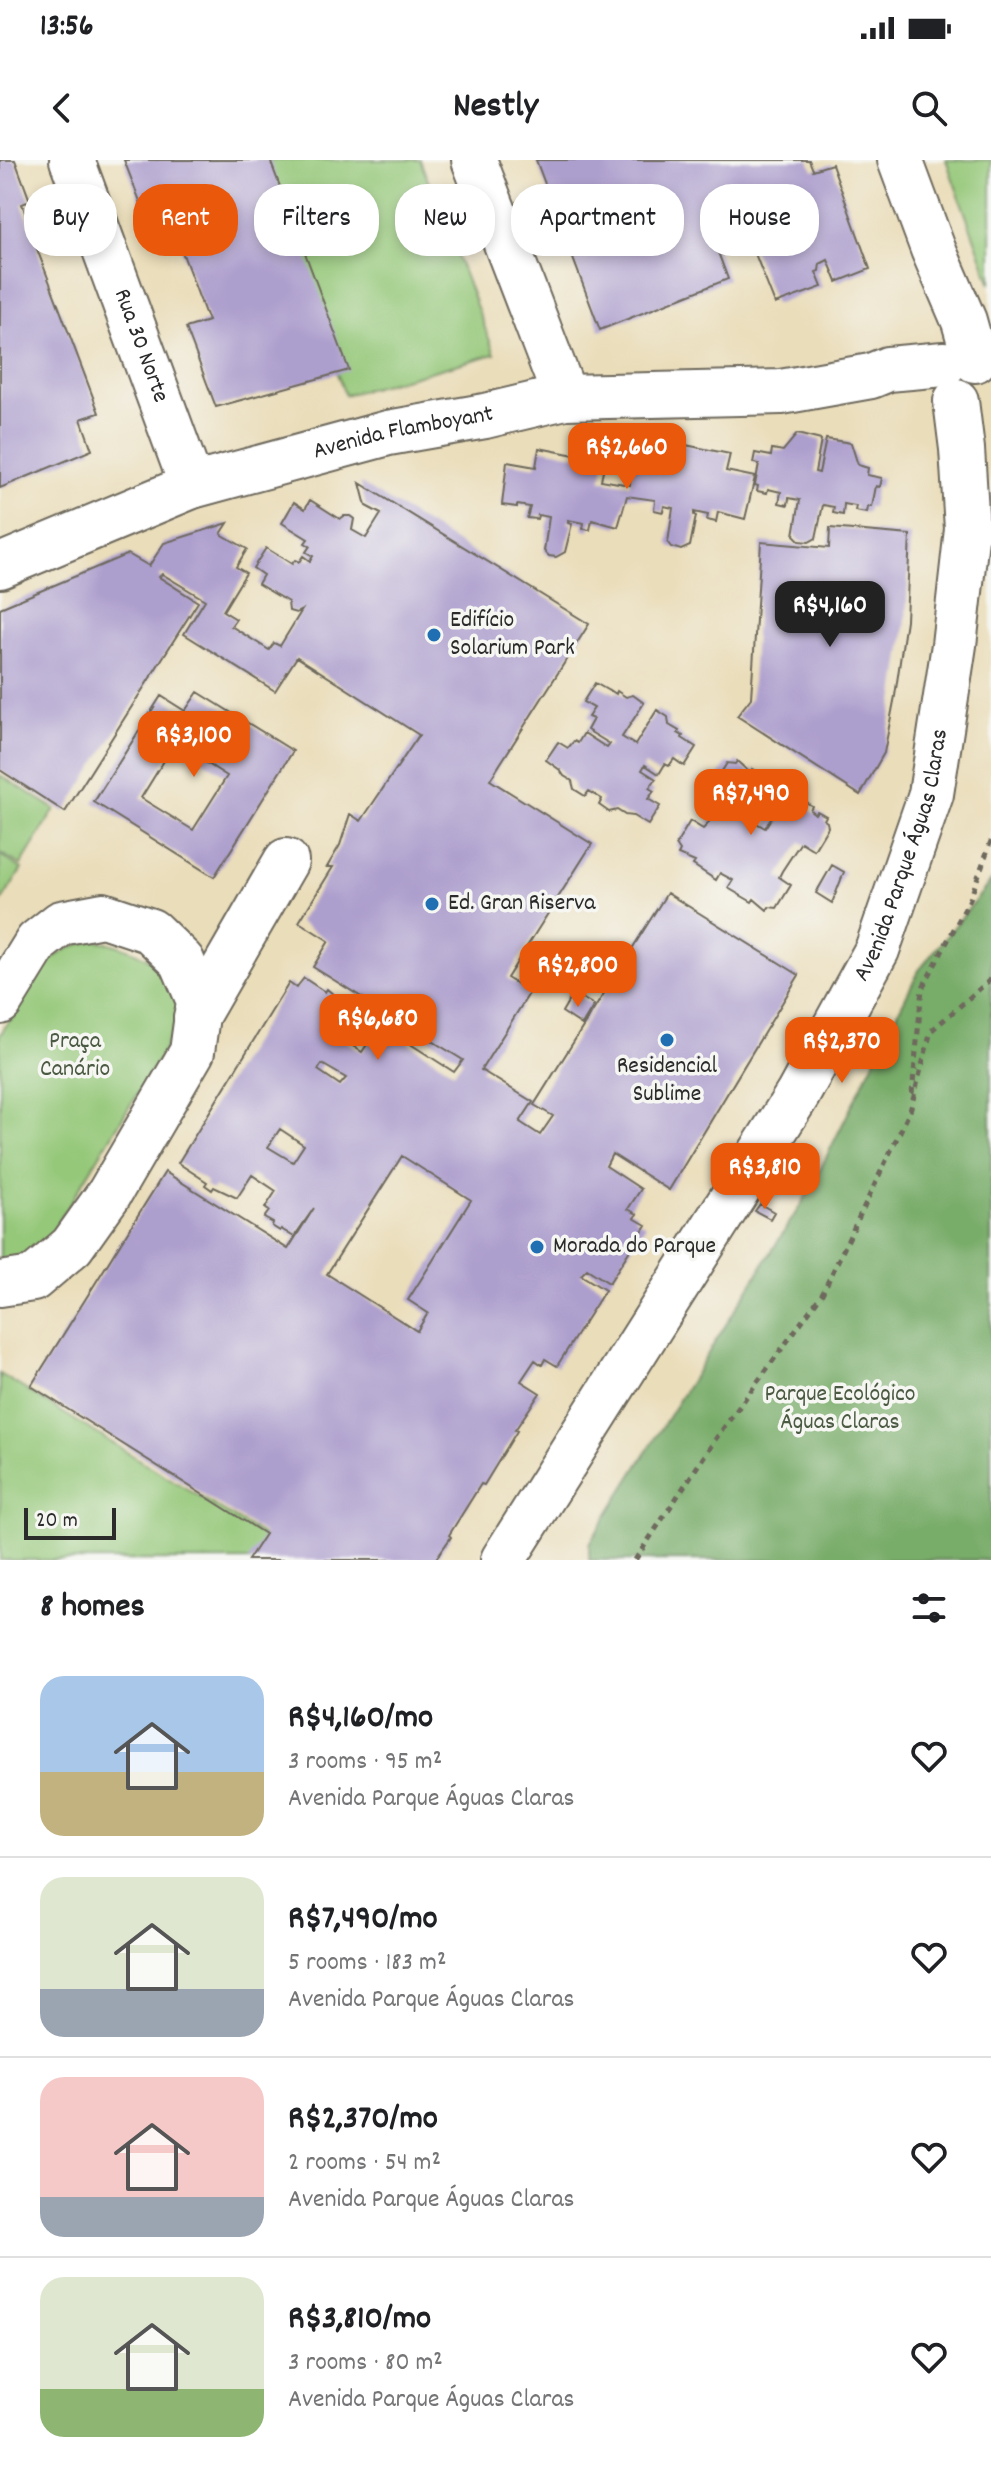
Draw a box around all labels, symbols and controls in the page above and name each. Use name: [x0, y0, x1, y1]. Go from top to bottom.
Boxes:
text: 13:56: [40, 7, 93, 50]
text: Nestly: [453, 82, 538, 134]
icon: back: [40, 86, 84, 130]
icon: search: [907, 86, 951, 130]
chip: Buy: [24, 184, 117, 256]
chip: Rent: [133, 184, 238, 256]
chip: Filters: [254, 184, 379, 256]
chip: New: [395, 184, 495, 256]
chip: Apartment: [511, 184, 684, 256]
chip: House: [700, 184, 819, 256]
street label: Rua 30 Norte: [104, 284, 177, 407]
street label: Avenida Flamboyant: [309, 398, 497, 469]
pin: R$2,660: [553, 423, 701, 491]
text: R$2,660: [586, 430, 668, 467]
pin: R$4,160: [756, 581, 904, 649]
text: R$4,160: [793, 588, 867, 625]
place label: Edifício Solarium Park: [450, 604, 575, 666]
marker: Edifício Solarium Park: [425, 626, 443, 644]
pin: R$3,100: [120, 711, 268, 779]
text: R$3,100: [156, 718, 232, 755]
street label: Avenida Parque Águas Claras: [846, 727, 958, 988]
pin: R$7,490: [677, 769, 825, 837]
text: R$7,490: [712, 776, 790, 813]
place label: Ed. Gran Riserva: [448, 887, 596, 921]
marker: Ed. Gran Riserva: [423, 895, 441, 913]
pin: R$2,800: [504, 941, 652, 1009]
text: R$2,800: [538, 948, 618, 985]
pin: R$6,680: [304, 994, 452, 1062]
text: R$6,680: [338, 1001, 418, 1038]
pin: R$2,370: [768, 1017, 916, 1085]
text: R$2,370: [803, 1024, 881, 1061]
park label: Praça Canário: [40, 1025, 110, 1087]
marker: Residencial Sublime: [658, 1031, 676, 1049]
place label: Residencial Sublime: [617, 1050, 718, 1112]
pin: R$3,810: [691, 1143, 839, 1211]
text: R$3,810: [729, 1150, 801, 1187]
place label: Morada do Parque: [553, 1230, 716, 1264]
marker: Morada do Parque: [528, 1238, 546, 1256]
park label: Parque Ecológico Águas Claras: [765, 1378, 915, 1440]
scale bar: [24, 1504, 116, 1540]
text: 20 m: [36, 1506, 78, 1537]
text: 8 homes: [40, 1584, 145, 1633]
icon: filters: [907, 1586, 951, 1630]
text: R$4,160/mo: [288, 1695, 433, 1744]
icon: home: [104, 1708, 200, 1804]
icon: heart: [907, 1734, 951, 1778]
text: 3 rooms · 95 m²: [288, 1744, 442, 1781]
text: Avenida Parque Águas Claras: [288, 1781, 575, 1818]
text: R$7,490/mo: [288, 1896, 438, 1945]
icon: home: [104, 1909, 200, 2005]
icon: heart: [907, 1935, 951, 1979]
text: 5 rooms · 183 m²: [288, 1945, 446, 1982]
text: Avenida Parque Águas Claras: [288, 1982, 575, 2019]
text: R$2,370/mo: [288, 2096, 438, 2145]
icon: home: [104, 2109, 200, 2205]
icon: heart: [907, 2135, 951, 2179]
text: 2 rooms · 54 m²: [288, 2145, 441, 2182]
text: Avenida Parque Águas Claras: [288, 2182, 575, 2219]
text: R$3,810/mo: [288, 2296, 431, 2345]
icon: home: [104, 2309, 200, 2405]
icon: heart: [907, 2335, 951, 2379]
text: 3 rooms · 80 m²: [288, 2345, 443, 2382]
text: Avenida Parque Águas Claras: [288, 2382, 575, 2419]

